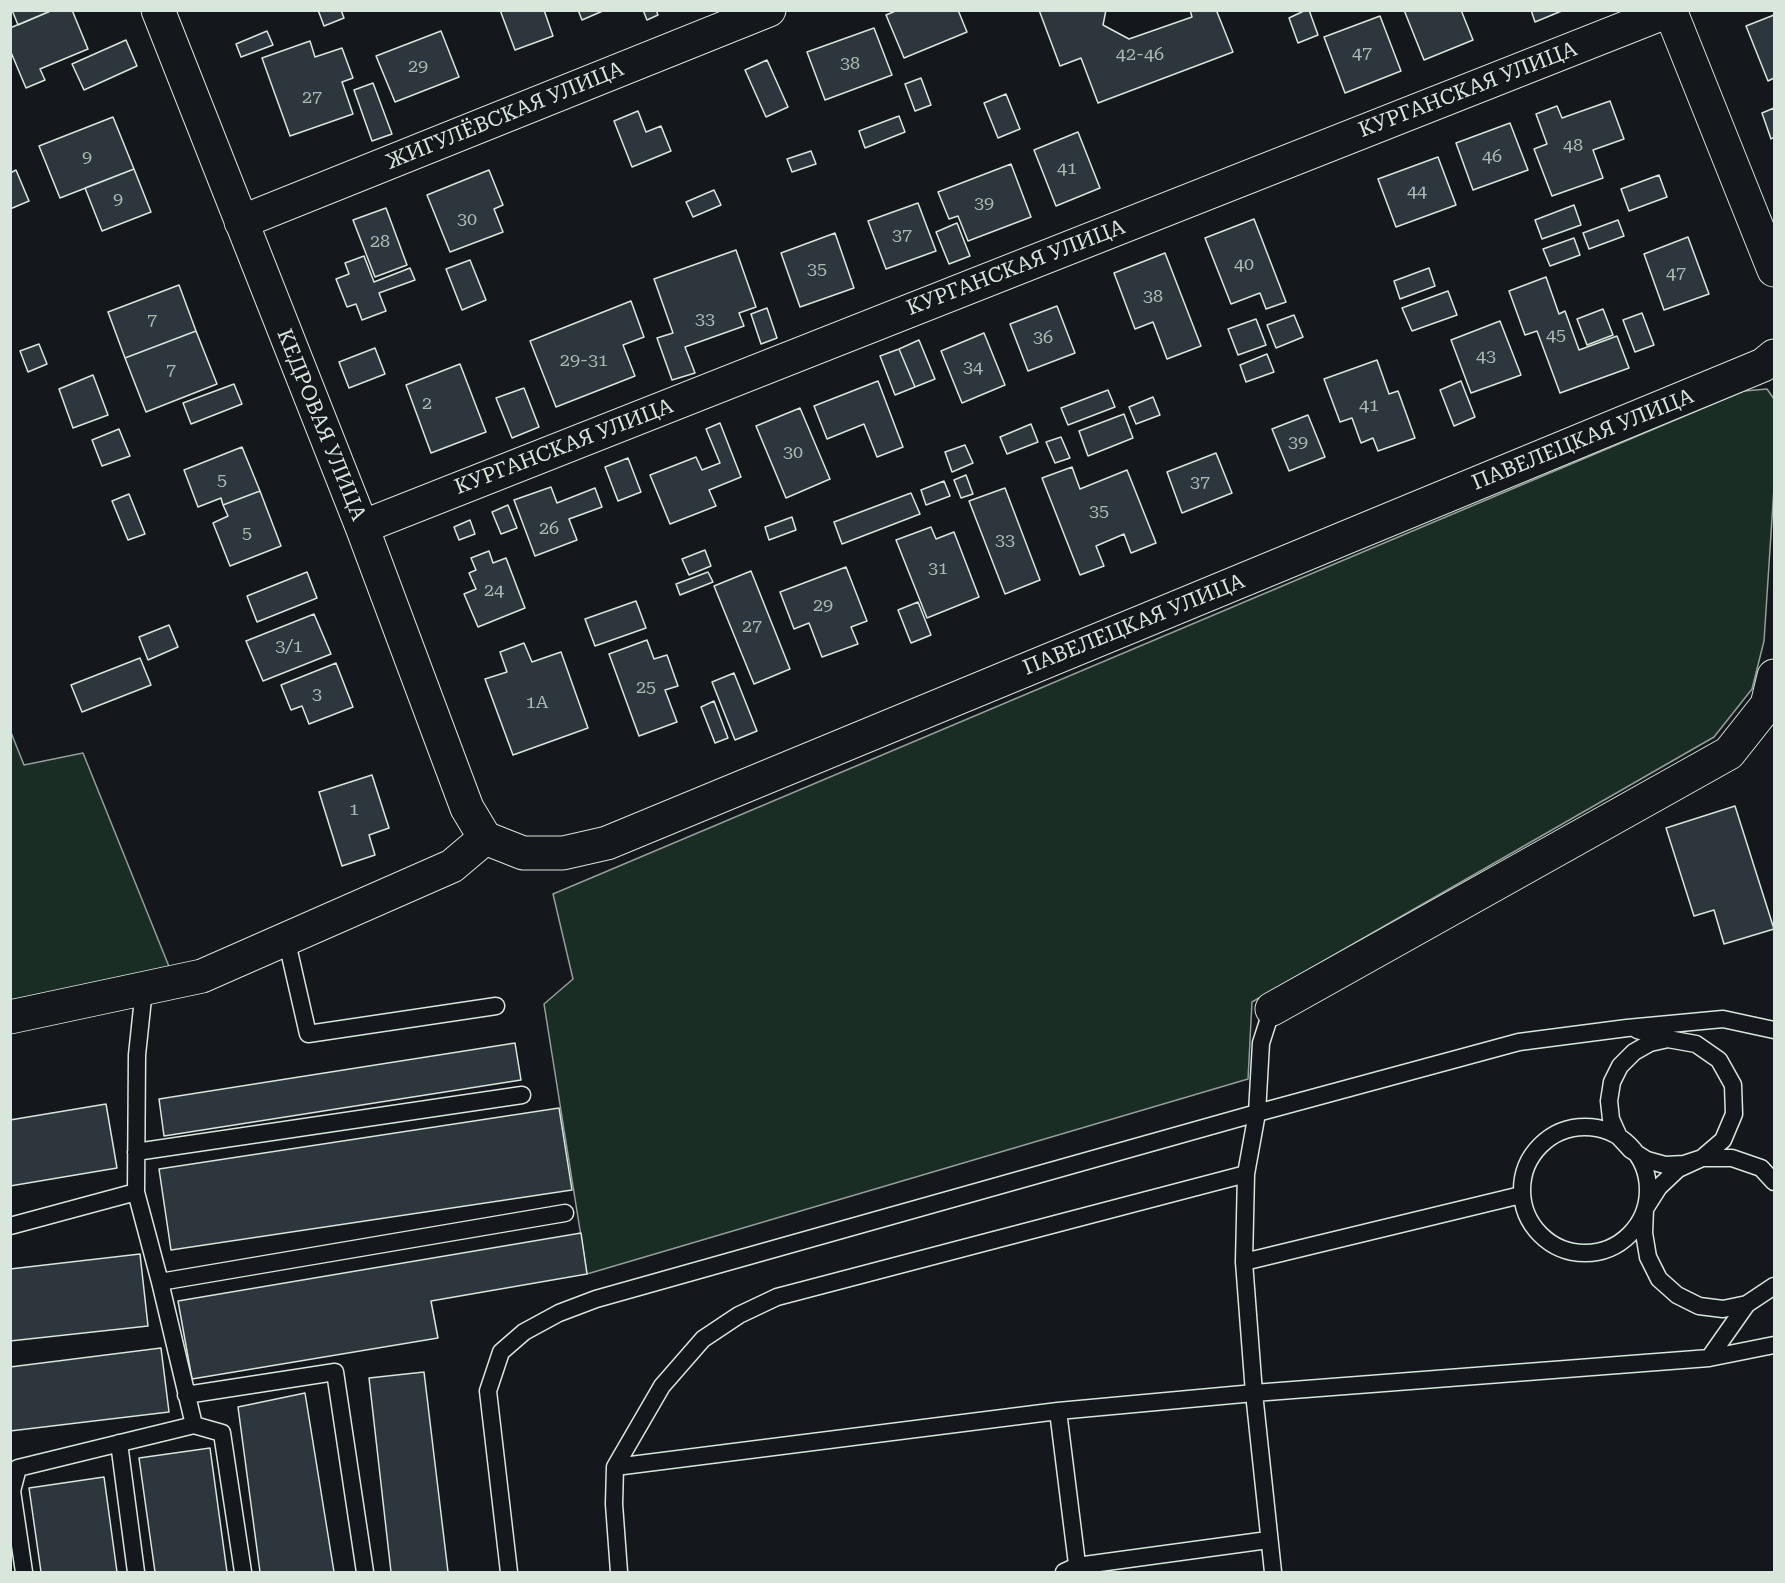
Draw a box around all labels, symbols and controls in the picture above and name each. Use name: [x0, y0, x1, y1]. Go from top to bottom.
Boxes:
street label: КУРГАНСКАЯ УЛИЦА: [1355, 37, 1581, 143]
house number: 47: [1352, 43, 1372, 65]
house number: 42-46: [1116, 44, 1164, 66]
house number: 38: [840, 53, 860, 75]
house number: 29: [408, 56, 428, 78]
street label: ЖИГУЛЁВСКАЯ УЛИЦА: [382, 57, 628, 175]
house number: 27: [302, 87, 322, 109]
house number: 48: [1563, 135, 1583, 157]
house number: 46: [1482, 146, 1502, 168]
house number: 9: [82, 147, 92, 169]
house number: 41: [1057, 158, 1077, 180]
house number: 44: [1407, 181, 1427, 203]
house number: 9: [113, 189, 123, 211]
house number: 39: [974, 193, 994, 215]
house number: 30: [457, 209, 477, 231]
street label: КУРГАНСКАЯ УЛИЦА: [903, 215, 1129, 321]
house number: 37: [892, 225, 912, 247]
house number: 28: [370, 231, 390, 253]
house number: 40: [1234, 254, 1254, 276]
house number: 35: [807, 259, 827, 281]
house number: 47: [1666, 263, 1686, 285]
house number: 38: [1143, 286, 1163, 308]
house number: 33: [695, 309, 715, 331]
house number: 7: [147, 310, 157, 332]
house number: 45: [1546, 325, 1566, 347]
street label: КЕДРОВАЯ УЛИЦА: [271, 326, 371, 524]
house number: 36: [1033, 327, 1053, 349]
house number: 43: [1476, 346, 1496, 368]
house number: 29-31: [560, 350, 608, 372]
house number: 34: [963, 357, 983, 379]
house number: 7: [166, 360, 176, 382]
street label: ПАВЕЛЕЦКАЯ УЛИЦА: [1469, 384, 1697, 496]
house number: 2: [422, 393, 432, 415]
street label: КУРГАНСКАЯ УЛИЦА: [451, 394, 677, 500]
house number: 41: [1359, 395, 1379, 417]
house number: 39: [1288, 432, 1308, 454]
house number: 30: [783, 442, 803, 464]
house number: 5: [217, 470, 227, 492]
house number: 37: [1190, 472, 1210, 494]
house number: 35: [1089, 501, 1109, 523]
house number: 26: [539, 518, 559, 540]
house number: 5: [242, 523, 252, 545]
house number: 33: [995, 530, 1015, 552]
house number: 31: [928, 558, 948, 580]
street label: ПАВЕЛЕЦКАЯ УЛИЦА: [1020, 569, 1248, 681]
house number: 24: [484, 580, 504, 602]
house number: 29: [813, 595, 833, 617]
house number: 27: [742, 616, 762, 638]
house number: 3/1: [275, 636, 303, 658]
house number: 25: [636, 677, 656, 699]
house number: 3: [312, 684, 322, 706]
house number: 1А: [526, 692, 548, 714]
house number: 1: [349, 799, 359, 821]

